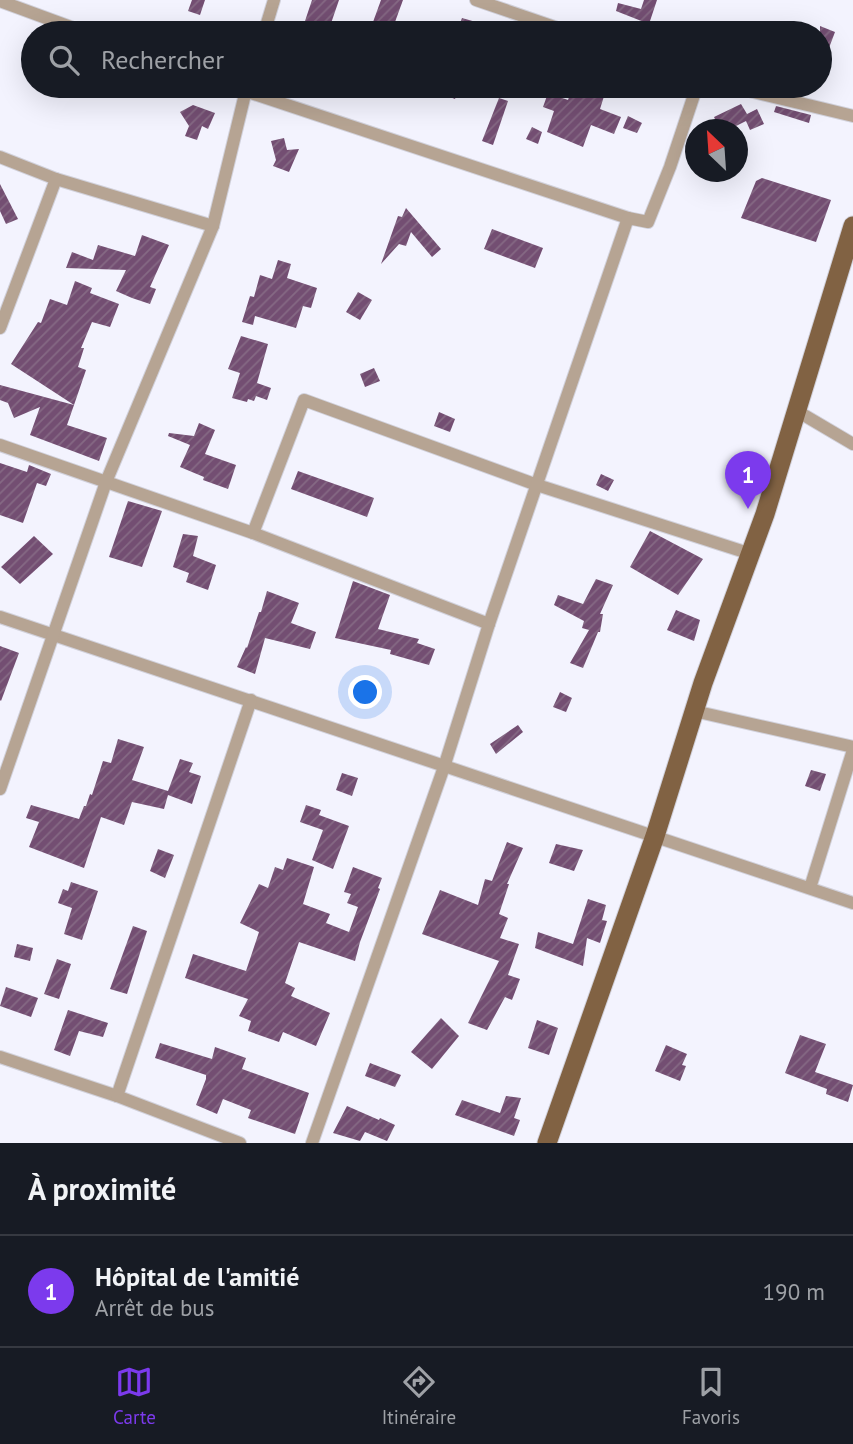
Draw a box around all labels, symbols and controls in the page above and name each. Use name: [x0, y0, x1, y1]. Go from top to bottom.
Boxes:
search box: [21, 21, 832, 98]
icon: search: [45, 41, 83, 79]
text: Rechercher: [101, 43, 224, 76]
north arrow: [685, 119, 748, 182]
pin: 1: [725, 451, 771, 509]
your location: [348, 675, 382, 709]
text: À proximité: [28, 1169, 176, 1208]
text: Hôpital de l'amitié: [95, 1260, 299, 1293]
text: 1: [44, 1277, 58, 1306]
text: 190 m: [763, 1277, 825, 1306]
text: Arrêt de bus: [95, 1293, 214, 1322]
tab: Carte: [113, 1363, 156, 1429]
tab: Itinéraire: [382, 1363, 456, 1429]
tab: Favoris: [682, 1363, 740, 1429]

